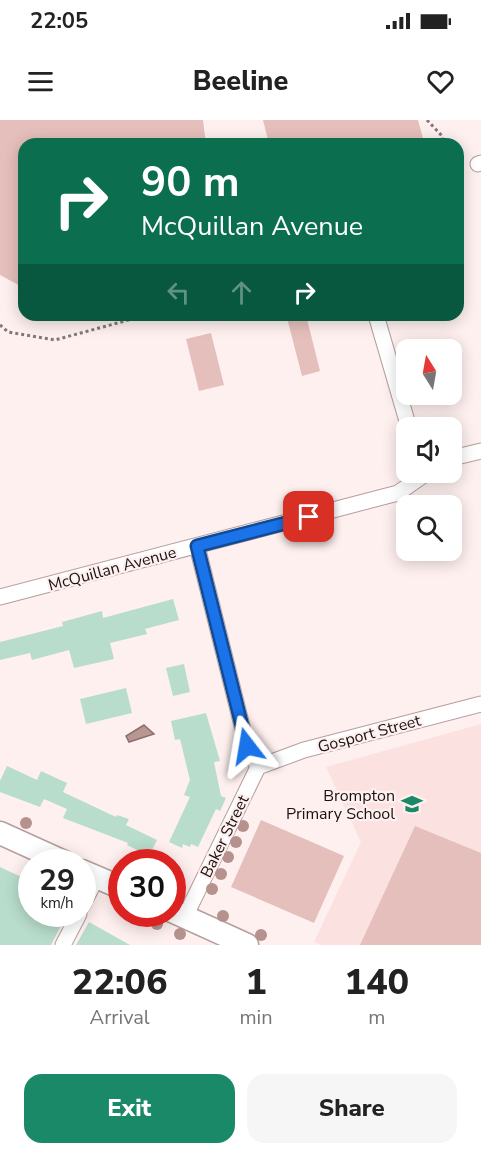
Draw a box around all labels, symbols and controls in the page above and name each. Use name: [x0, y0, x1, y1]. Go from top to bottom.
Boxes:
text: 22:05: [30, 6, 88, 36]
text: Beeline: [193, 63, 288, 100]
icon: menu: [24, 65, 57, 98]
icon: heart: [424, 65, 457, 98]
text: 90 m: [141, 154, 240, 211]
icon: right: [42, 162, 120, 240]
text: McQuillan Avenue: [141, 208, 363, 245]
icon: left: [162, 276, 195, 309]
icon: ahead: [225, 276, 258, 309]
icon: right: [288, 276, 321, 309]
north arrow: [396, 339, 462, 405]
map controls: [396, 339, 462, 561]
button: sound: [396, 417, 462, 483]
pin: [283, 491, 334, 542]
button: search: [396, 495, 462, 561]
icon: arrive: [292, 500, 325, 533]
street label: McQuillan Avenue: [46, 541, 179, 597]
street label: Gosport Street: [315, 710, 424, 758]
position arrow: [215, 714, 279, 778]
place label: Brompton Primary School: [286, 785, 395, 825]
street label: Baker Street: [195, 791, 254, 881]
school or university icon: Brompton Primary School: [400, 792, 424, 816]
speed limit sign: 30: [108, 849, 186, 927]
text: 29: [39, 860, 75, 901]
text: km/h: [40, 893, 74, 913]
text: 22:06: [72, 958, 168, 1007]
text: 1: [245, 958, 267, 1007]
text: 140: [344, 958, 409, 1007]
text: Arrival: [90, 1004, 150, 1031]
text: min: [239, 1004, 273, 1031]
text: m: [368, 1004, 385, 1031]
button: Exit: [24, 1074, 235, 1143]
button: Share: [247, 1074, 457, 1143]

